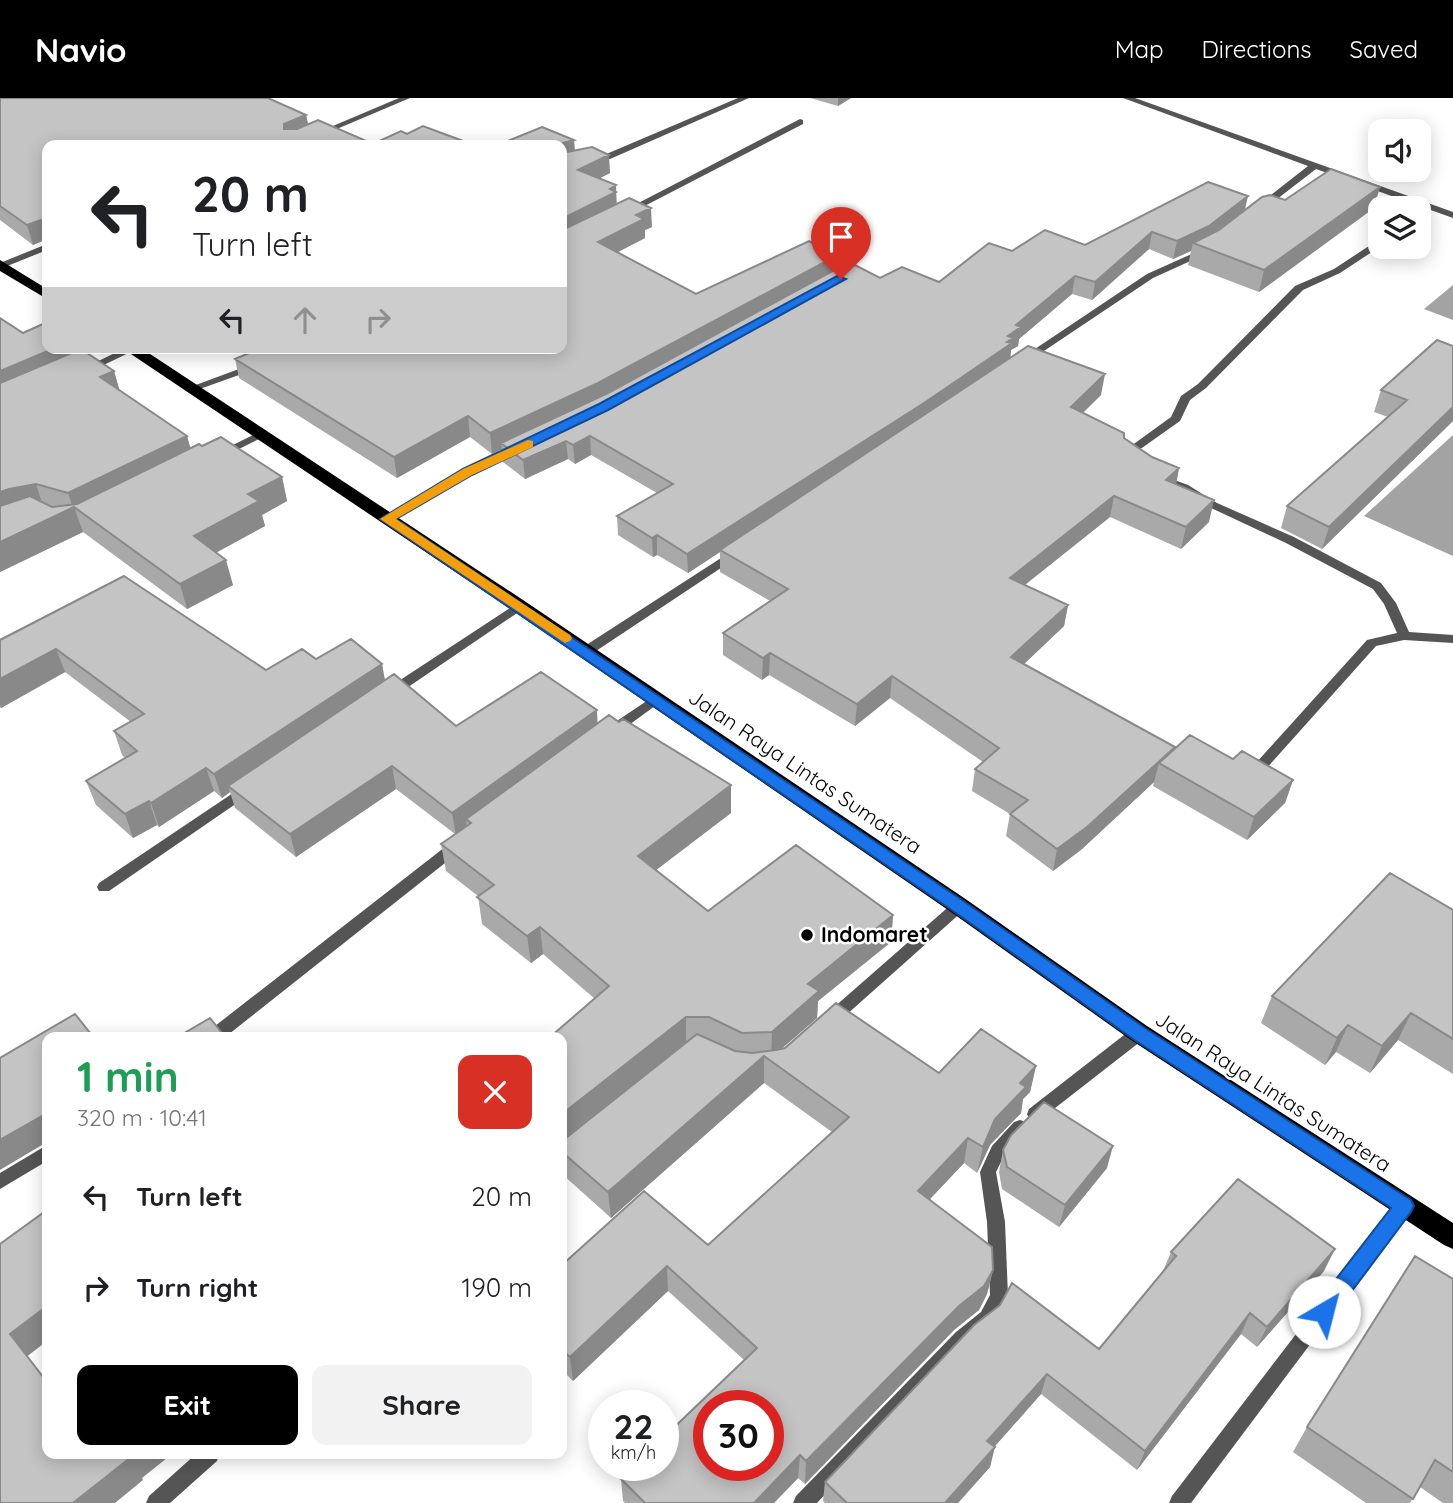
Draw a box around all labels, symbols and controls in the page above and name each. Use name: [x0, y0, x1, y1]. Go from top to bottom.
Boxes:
text: Navio: [35, 29, 127, 70]
text: Map: [1115, 34, 1164, 64]
text: Directions: [1202, 34, 1312, 64]
text: Saved: [1350, 34, 1418, 64]
map controls: [1368, 119, 1431, 259]
button: sound: [1368, 119, 1431, 182]
text: 20 m: [192, 163, 309, 224]
icon: left: [77, 168, 168, 259]
button: layers: [1368, 196, 1431, 259]
pin: [811, 207, 871, 279]
icon: arrive: [822, 218, 860, 256]
text: Turn left: [192, 224, 313, 264]
icon: left: [213, 301, 251, 339]
icon: ahead: [286, 301, 324, 339]
icon: right: [359, 301, 397, 339]
street label: Jalan Raya Lintas Sumatera: [684, 683, 927, 859]
place label: Indomaret: [821, 921, 928, 947]
marker: Indomaret: [799, 927, 815, 943]
street label: Jalan Raya Lintas Sumatera: [1151, 1005, 1396, 1177]
text: 1 min: [77, 1050, 179, 1103]
button: close: [458, 1055, 532, 1129]
text: 320 m · 10:41: [77, 1103, 207, 1132]
icon: left: [77, 1178, 115, 1216]
text: Turn left: [136, 1180, 243, 1213]
text: 20 m: [471, 1180, 532, 1213]
icon: right: [77, 1269, 115, 1307]
text: Turn right: [136, 1271, 258, 1304]
text: 190 m: [462, 1271, 532, 1304]
position arrow: [1287, 1275, 1361, 1349]
button: Exit: [77, 1365, 298, 1445]
button: Share: [312, 1365, 532, 1445]
speed limit sign: 30: [693, 1390, 784, 1481]
text: 22: [614, 1404, 653, 1448]
text: km/h: [611, 1441, 656, 1464]

